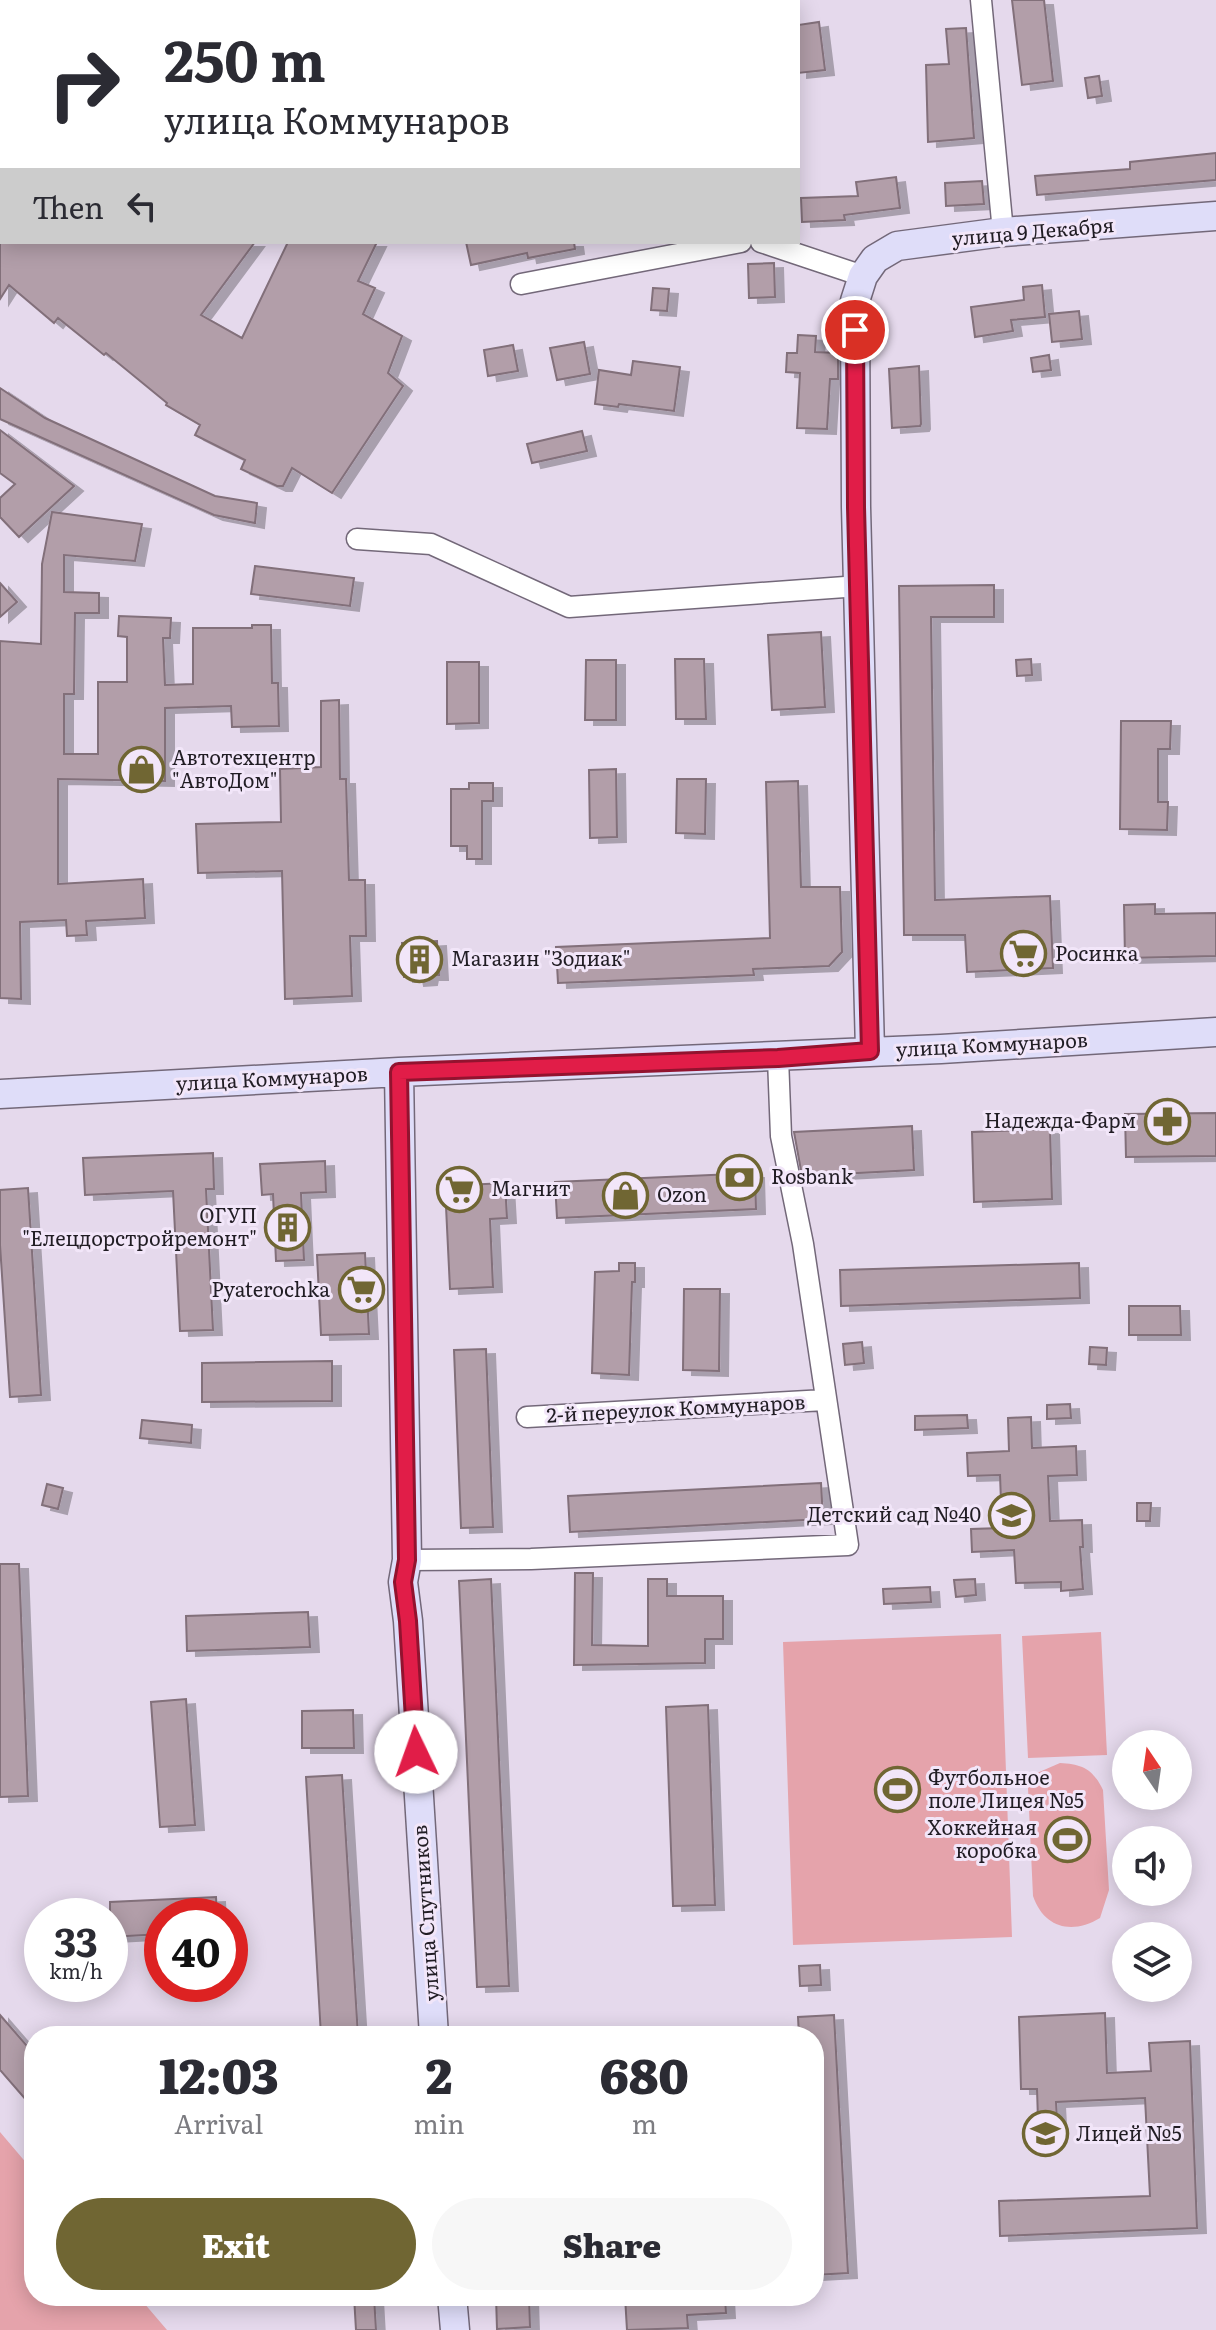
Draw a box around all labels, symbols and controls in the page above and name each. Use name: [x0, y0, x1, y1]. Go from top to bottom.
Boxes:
text: 250 m: [164, 16, 326, 99]
icon: right: [32, 32, 136, 136]
text: улица Коммунаров: [164, 92, 510, 145]
text: Then: [32, 184, 104, 228]
icon: left: [120, 184, 164, 228]
street label: улица 9 Декабря: [950, 208, 1115, 252]
pin: [821, 296, 889, 364]
icon: arrive: [833, 308, 877, 352]
place label: Автотехцентр "АвтоДом": [172, 741, 316, 794]
shop icon: Автотехцентр "АвтоДом": [117, 746, 165, 794]
supermarket icon: Росинка: [1000, 930, 1048, 978]
building icon: Магазин "Зодиак": [396, 935, 444, 983]
place label: Росинка: [1055, 937, 1139, 967]
place label: Магазин "Зодиак": [451, 942, 630, 972]
street label: улица Коммунаров: [895, 1023, 1089, 1063]
street label: улица Коммунаров: [175, 1057, 369, 1097]
pharmacy icon: Надежда-Фарм: [1143, 1097, 1191, 1145]
place label: Надежда-Фарм: [984, 1104, 1136, 1134]
bank icon: Rosbank: [716, 1153, 764, 1201]
place label: Rosbank: [771, 1160, 854, 1190]
supermarket icon: Магнит: [436, 1165, 484, 1213]
shop icon: Ozon: [602, 1171, 650, 1219]
place label: Магнит: [491, 1172, 571, 1202]
place label: Ozon: [657, 1178, 707, 1208]
place label: ОГУП "Елецдорстройремонт": [22, 1199, 257, 1252]
building icon: ОГУП "Елецдорстройремонт": [264, 1203, 312, 1251]
supermarket icon: Pyaterochka: [337, 1266, 385, 1314]
place label: Pyaterochka: [211, 1273, 330, 1303]
street label: 2-й переулок Коммунаров: [546, 1385, 806, 1429]
school or university icon: Детский сад №40: [988, 1491, 1036, 1539]
place label: Детский сад №40: [807, 1498, 981, 1528]
position arrow: [374, 1710, 458, 1794]
north arrow: [1112, 1730, 1192, 1810]
map controls: [1112, 1730, 1192, 2002]
place label: Футбольное поле Лицея №5: [928, 1761, 1084, 1814]
sports icon: Футбольное поле Лицея №5: [873, 1766, 921, 1814]
place label: Хоккейная коробка: [928, 1811, 1037, 1864]
sports icon: Хоккейная коробка: [1044, 1816, 1092, 1864]
street label: улица Спутников: [403, 1824, 445, 2002]
button: sound: [1112, 1826, 1192, 1906]
speed limit sign: 40: [144, 1898, 248, 2002]
text: 33: [54, 1910, 98, 1969]
button: layers: [1112, 1922, 1192, 2002]
text: km/h: [49, 1955, 103, 1985]
text: 12:03: [159, 2038, 278, 2109]
text: 2: [426, 2038, 452, 2109]
text: 680: [600, 2038, 689, 2109]
text: Arrival: [174, 2103, 263, 2142]
text: min: [413, 2103, 465, 2142]
text: m: [632, 2103, 657, 2142]
school or university icon: Лицей №5: [1021, 2110, 1069, 2158]
place label: Лицей №5: [1076, 2117, 1182, 2147]
button: Exit: [56, 2198, 416, 2290]
button: Share: [432, 2198, 792, 2290]

